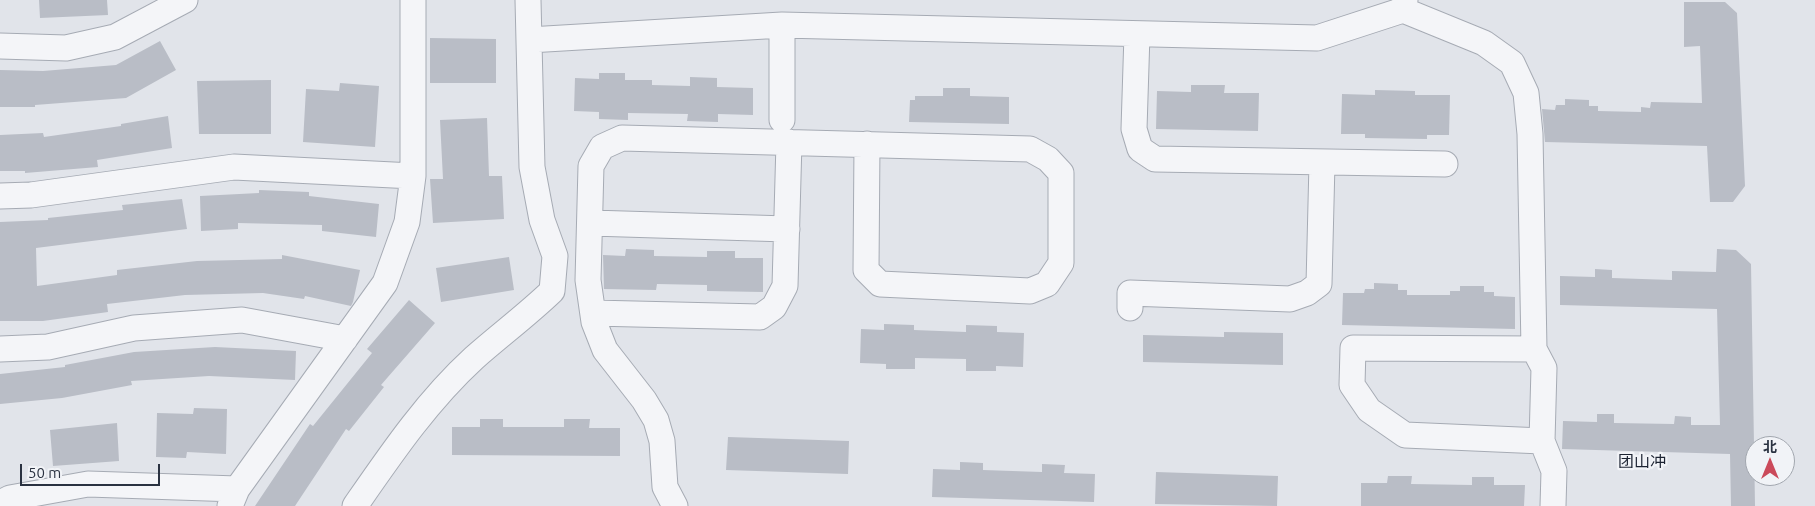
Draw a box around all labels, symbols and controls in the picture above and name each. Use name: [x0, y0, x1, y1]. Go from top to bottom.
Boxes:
north arrow: [1745, 436, 1795, 486]
text: 北: [1763, 439, 1777, 455]
district label: 团山冲: [1618, 452, 1666, 472]
scale bar: [22, 454, 162, 486]
text: 50 m: [28, 464, 61, 481]

